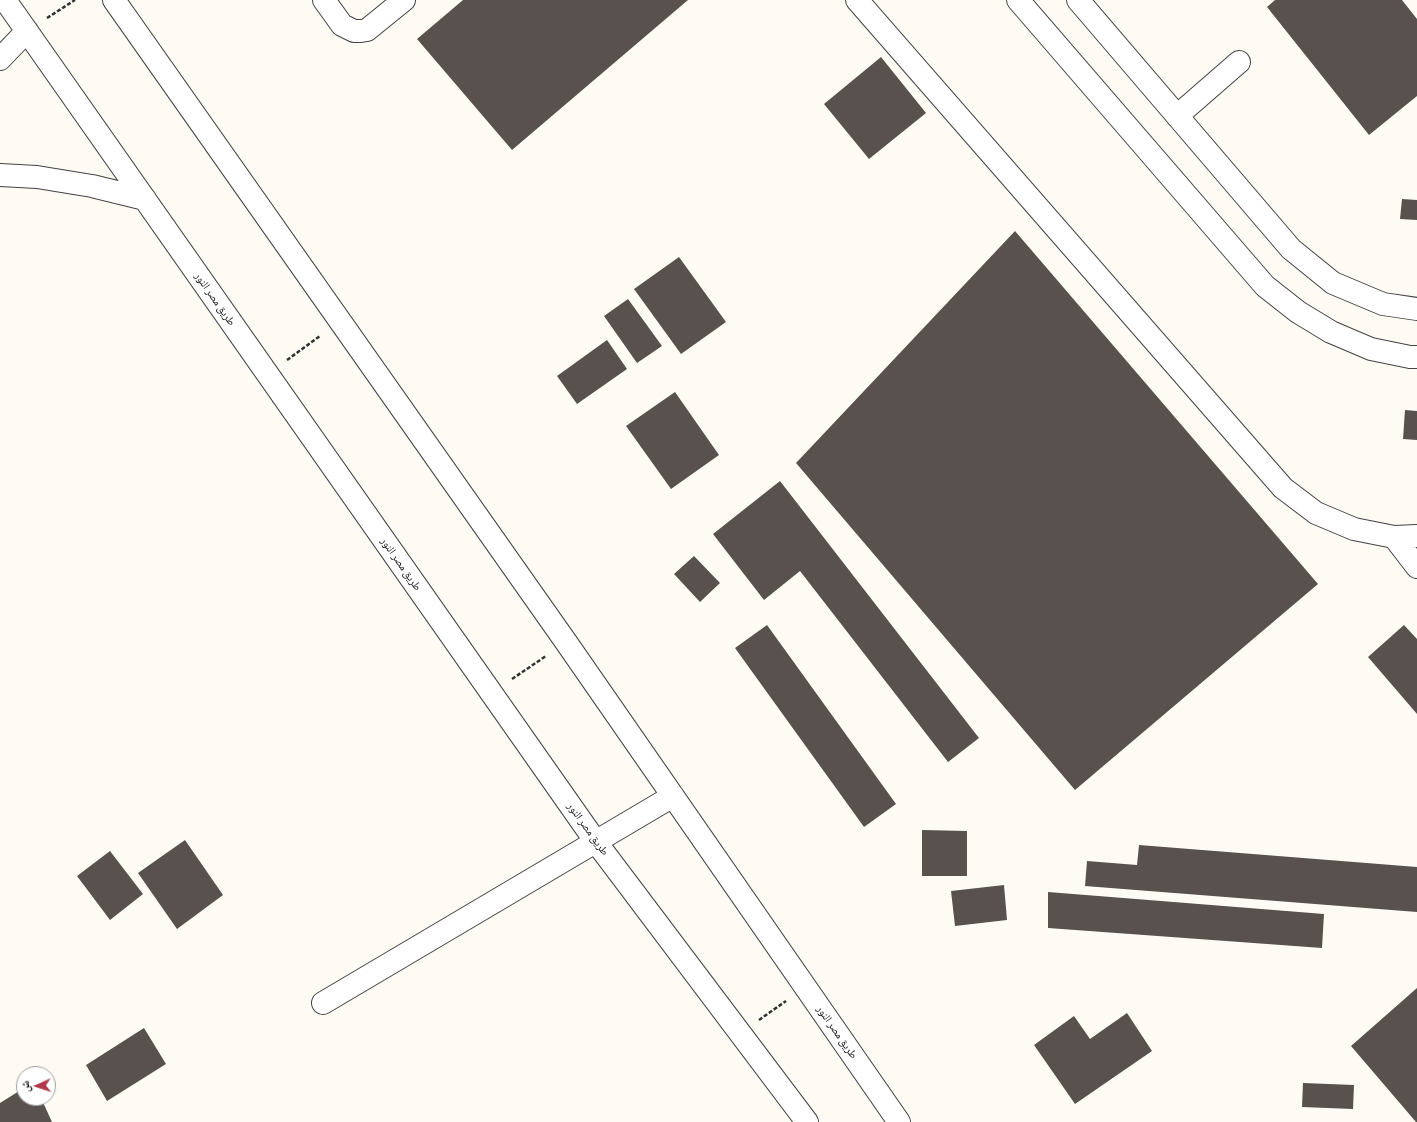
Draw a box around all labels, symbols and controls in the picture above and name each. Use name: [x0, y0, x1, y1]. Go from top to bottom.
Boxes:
street label: طريق مصر النور: [192, 270, 238, 328]
street label: طريق مصر النور: [378, 535, 424, 593]
street label: طريق مصر النور: [564, 800, 612, 858]
street label: طريق مصر النور: [814, 1003, 860, 1061]
north arrow: [16, 1066, 56, 1106]
text: ش: [19, 1080, 31, 1093]

